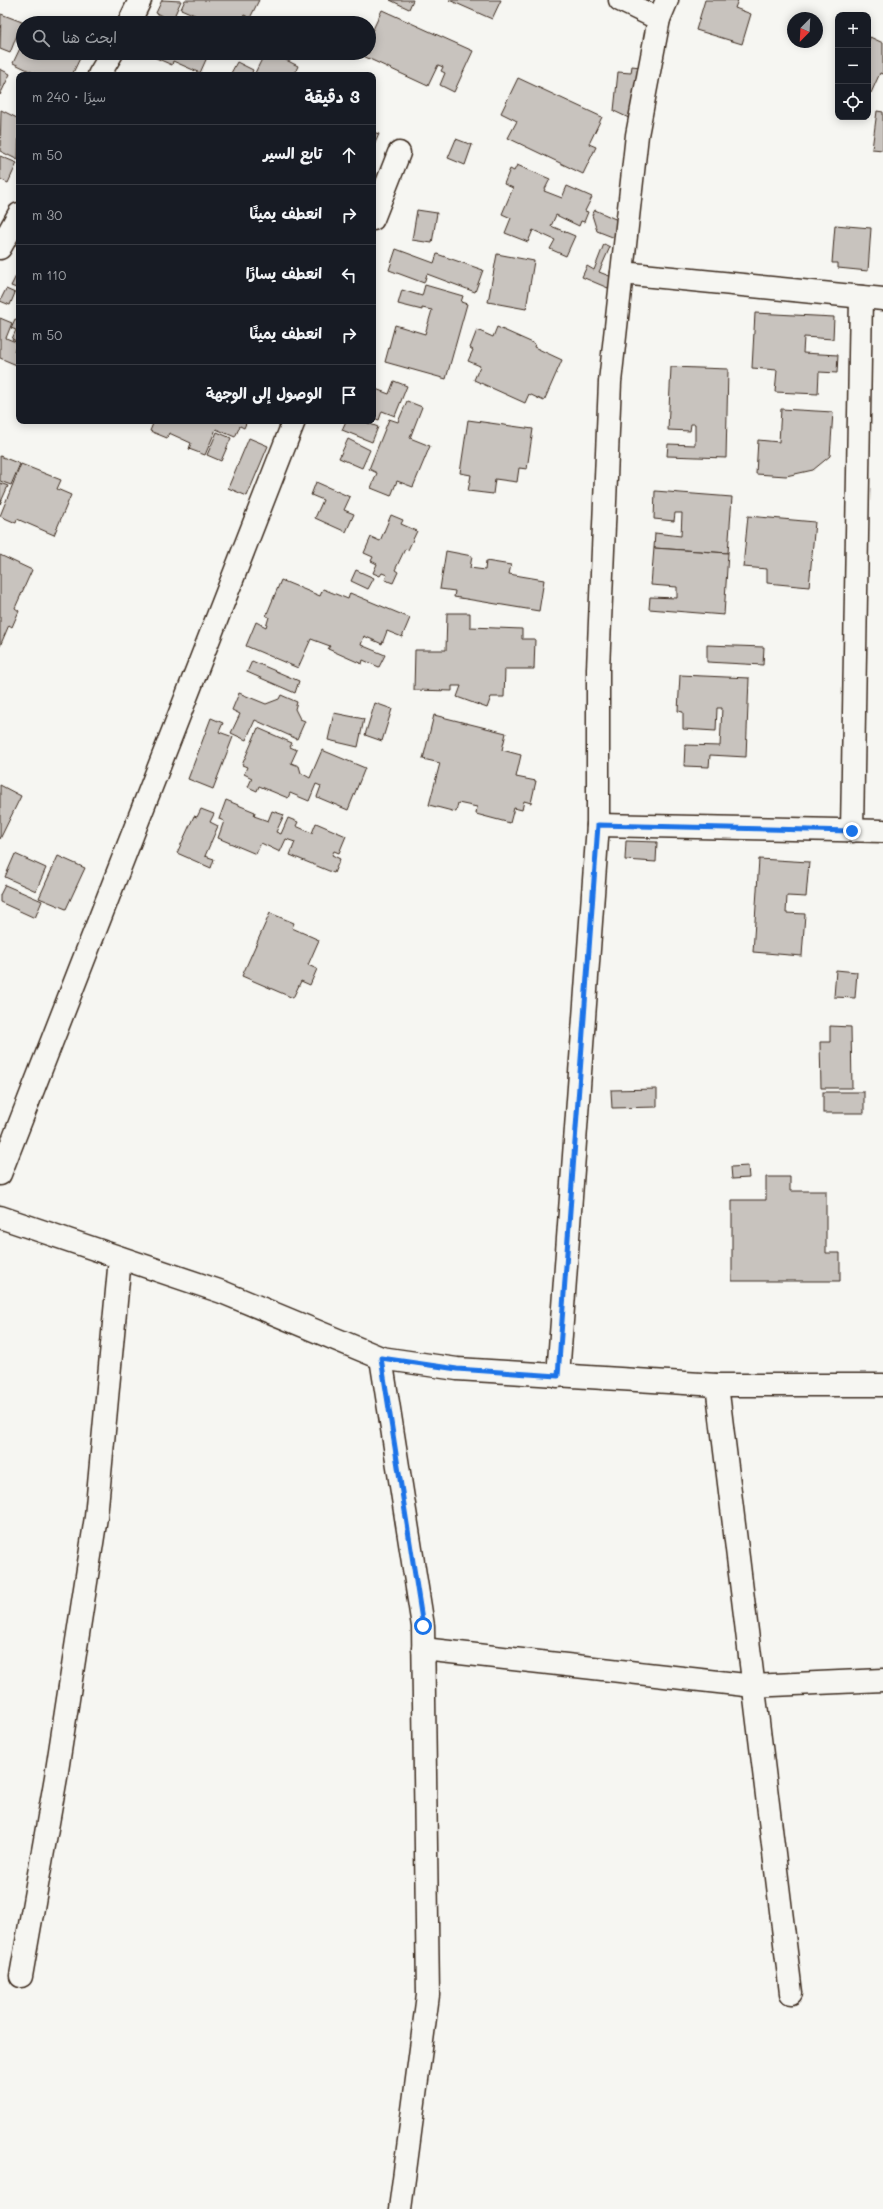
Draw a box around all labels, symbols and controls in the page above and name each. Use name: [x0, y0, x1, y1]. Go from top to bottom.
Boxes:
north arrow: [787, 12, 823, 48]
map controls: [835, 12, 871, 120]
button: +: [835, 12, 871, 48]
search box: [16, 16, 376, 60]
icon: search: [30, 27, 52, 49]
text: ابحث هنا: [62, 27, 117, 47]
button: −: [835, 48, 871, 84]
button: locate: [835, 84, 871, 120]
text: 3 دقيقة: [304, 85, 360, 107]
text: سيرًا · 240 m: [32, 88, 106, 105]
text: تابع السير: [263, 143, 322, 163]
icon: ahead: [338, 144, 360, 166]
text: 50 m: [32, 146, 62, 163]
text: انعطف يمينًا: [250, 203, 322, 223]
icon: right: [338, 204, 360, 226]
text: 30 m: [32, 206, 62, 223]
text: انعطف يسارًا: [246, 263, 322, 283]
icon: left: [338, 264, 360, 286]
text: 110 m: [32, 266, 66, 283]
text: انعطف يمينًا: [250, 323, 322, 343]
icon: right: [338, 324, 360, 346]
text: 50 m: [32, 326, 62, 343]
text: الوصول إلى الوجهة: [206, 383, 322, 403]
icon: arrive: [338, 384, 360, 406]
route end: [843, 822, 861, 840]
route start: [414, 1617, 432, 1635]

